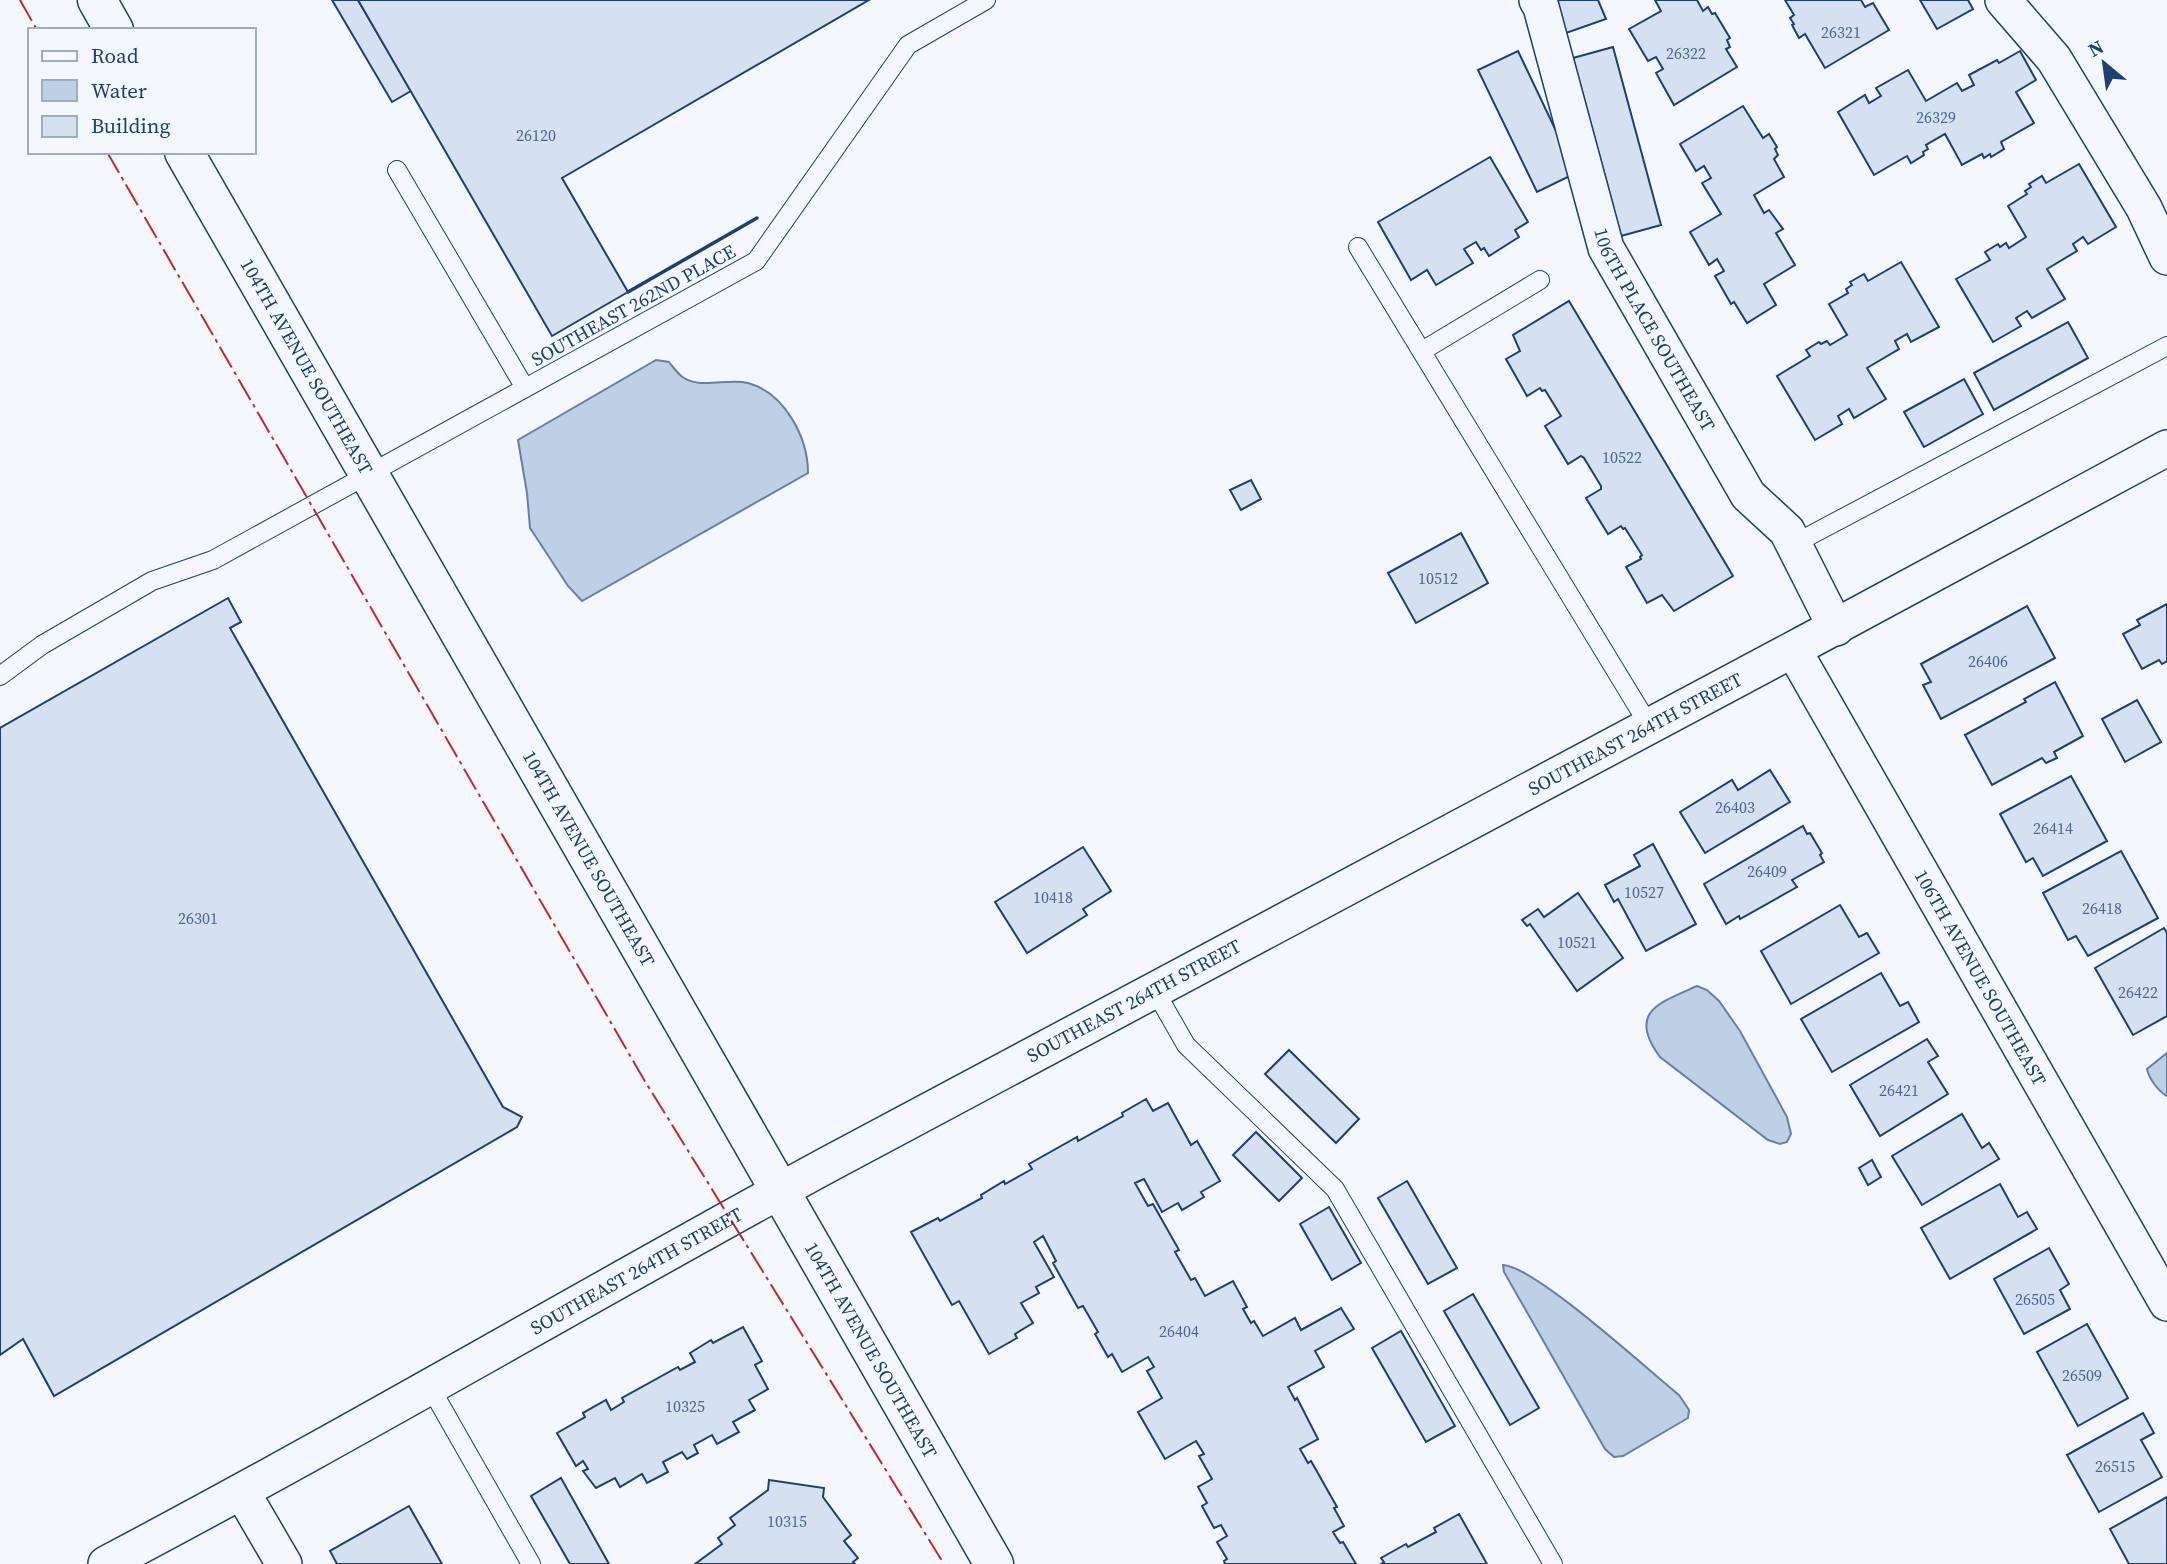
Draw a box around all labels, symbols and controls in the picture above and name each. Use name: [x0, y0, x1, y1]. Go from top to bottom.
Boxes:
house number: 26321: [1821, 21, 1861, 43]
legend: [28, 28, 256, 154]
north arrow: [2069, 28, 2139, 98]
text: N: [2083, 33, 2108, 63]
text: Road: [91, 41, 139, 70]
house number: 26322: [1666, 42, 1706, 64]
text: Water: [91, 76, 147, 105]
house number: 26329: [1916, 106, 1956, 128]
text: Building: [91, 111, 170, 140]
house number: 26120: [516, 124, 556, 146]
street label: 106TH PLACE SOUTHEAST: [1588, 225, 1722, 436]
street label: SOUTHEAST 262ND PLACE: [526, 238, 740, 372]
street label: 104TH AVENUE SOUTHEAST: [235, 253, 379, 480]
house number: 10522: [1602, 446, 1642, 468]
house number: 10512: [1418, 567, 1458, 589]
house number: 26406: [1968, 650, 2008, 672]
street label: SOUTHEAST 264TH STREET: [1523, 666, 1747, 801]
street label: 104TH AVENUE SOUTHEAST: [517, 745, 662, 971]
house number: 26403: [1715, 796, 1755, 818]
house number: 26414: [2033, 817, 2073, 839]
house number: 26409: [1747, 860, 1787, 882]
street label: 106TH AVENUE SOUTHEAST: [1909, 864, 2053, 1091]
house number: 10527: [1624, 881, 1664, 903]
house number: 10418: [1033, 886, 1073, 908]
house number: 26418: [2082, 897, 2122, 919]
house number: 26301: [178, 907, 218, 929]
house number: 10521: [1557, 931, 1597, 953]
street label: SOUTHEAST 264TH STREET: [1022, 932, 1246, 1068]
house number: 26422: [2118, 981, 2158, 1003]
house number: 26421: [1879, 1079, 1919, 1101]
street label: SOUTHEAST 264TH STREET: [526, 1201, 748, 1341]
street label: 104TH AVENUE SOUTHEAST: [799, 1237, 944, 1463]
house number: 26505: [2015, 1288, 2055, 1310]
house number: 26404: [1159, 1320, 1199, 1342]
house number: 26509: [2062, 1364, 2102, 1386]
house number: 10325: [665, 1395, 705, 1417]
house number: 26515: [2095, 1455, 2135, 1477]
house number: 10315: [767, 1510, 807, 1532]

